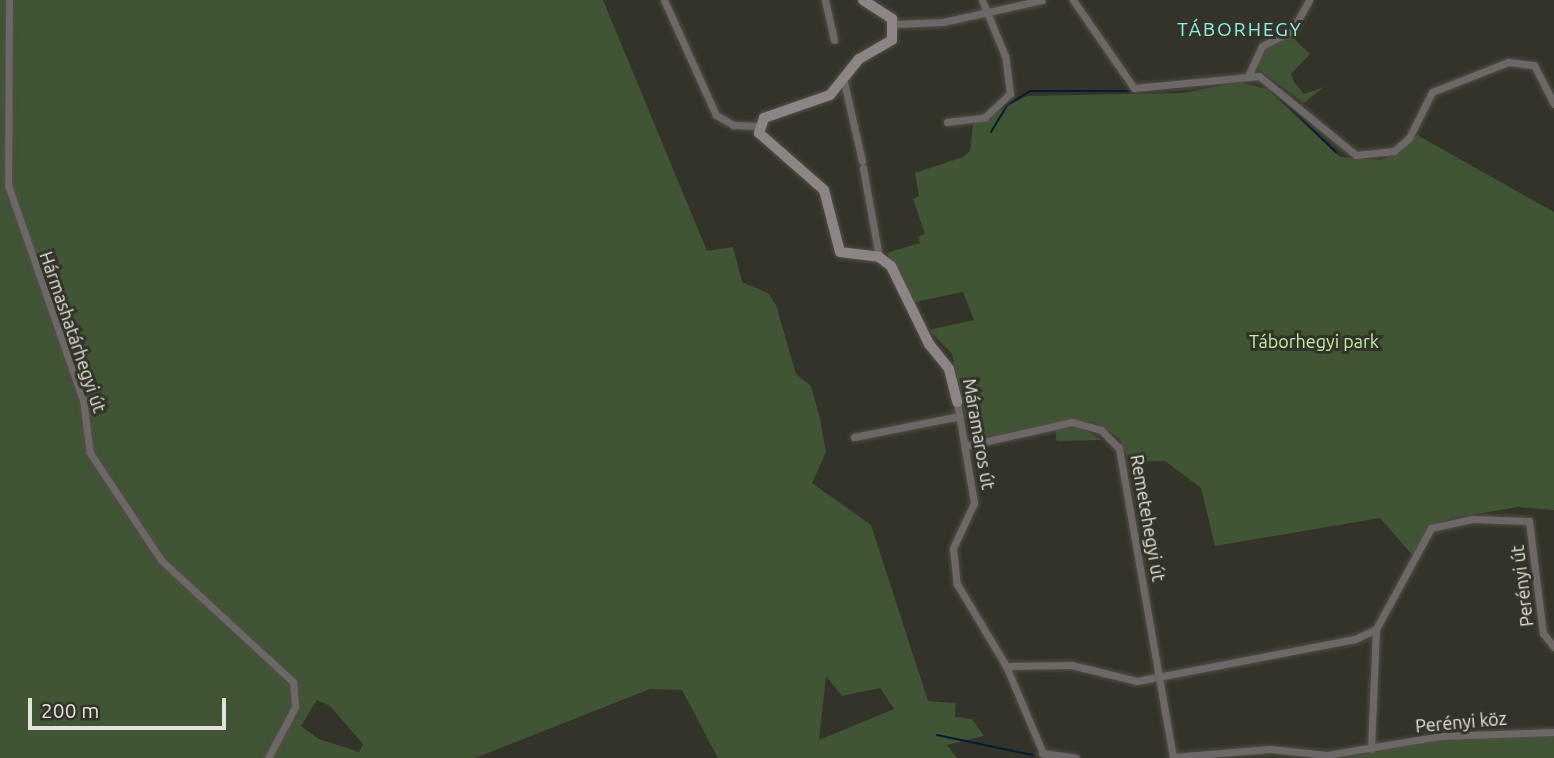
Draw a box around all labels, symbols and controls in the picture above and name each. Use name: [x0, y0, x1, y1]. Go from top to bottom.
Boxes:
district label: TÁBORHEGY: [1178, 19, 1302, 41]
street label: Hármashatárhegyi út: [35, 249, 111, 415]
park label: Táborhegyi park: [1249, 330, 1379, 352]
street label: Máramaros út: [959, 377, 999, 491]
street label: Remetehegyi út: [1126, 453, 1170, 583]
street label: Perényi út: [1506, 544, 1538, 628]
scale bar: [32, 684, 229, 728]
text: 200 m: [41, 698, 99, 722]
street label: Perényi köz: [1414, 707, 1508, 737]

